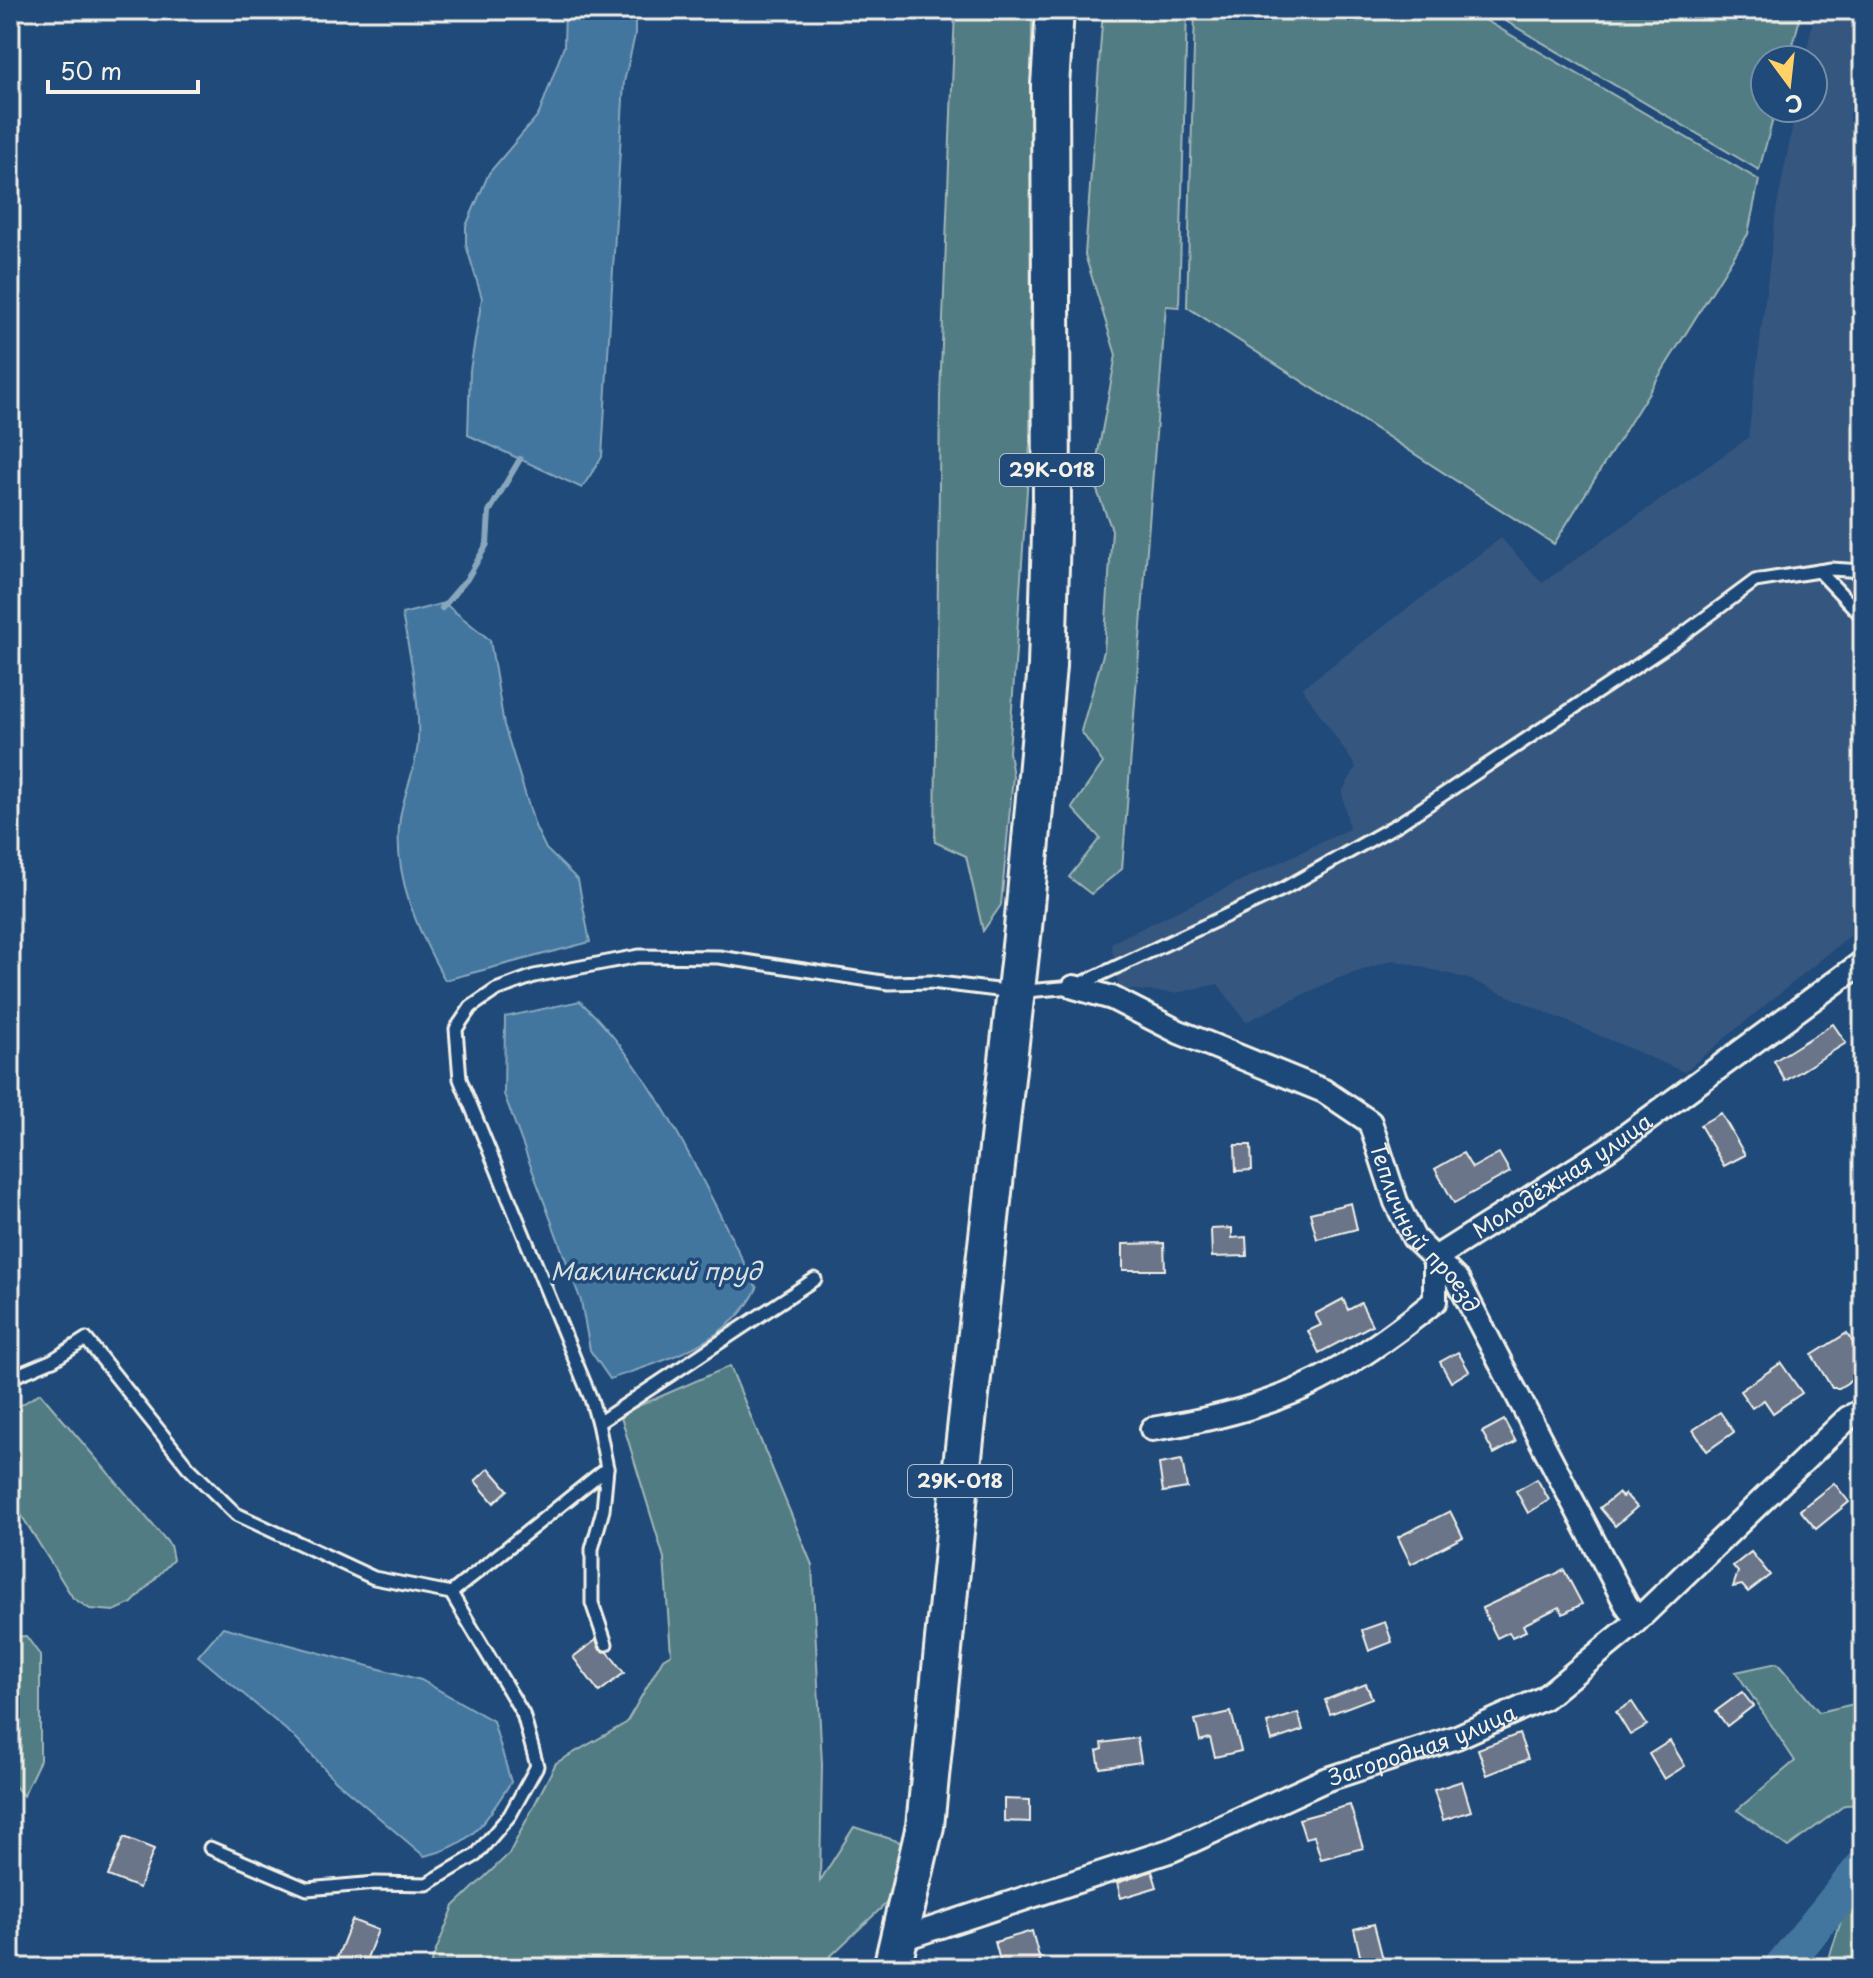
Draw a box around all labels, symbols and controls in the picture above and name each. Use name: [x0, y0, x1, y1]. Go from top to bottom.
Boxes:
scale bar: [48, 44, 198, 94]
north arrow: [1749, 44, 1829, 124]
text: 50 m: [60, 52, 122, 88]
text: С: [1782, 87, 1807, 123]
road number: 29К-018: [1000, 454, 1104, 486]
street label: Молодёжная улица: [1465, 1104, 1658, 1245]
street label: Тепличный проезд: [1363, 1138, 1489, 1318]
water label: Маклинский пруд: [550, 1252, 764, 1288]
road number: 29К-018: [908, 1465, 1012, 1497]
street label: Загородная улица: [1323, 1694, 1521, 1793]

